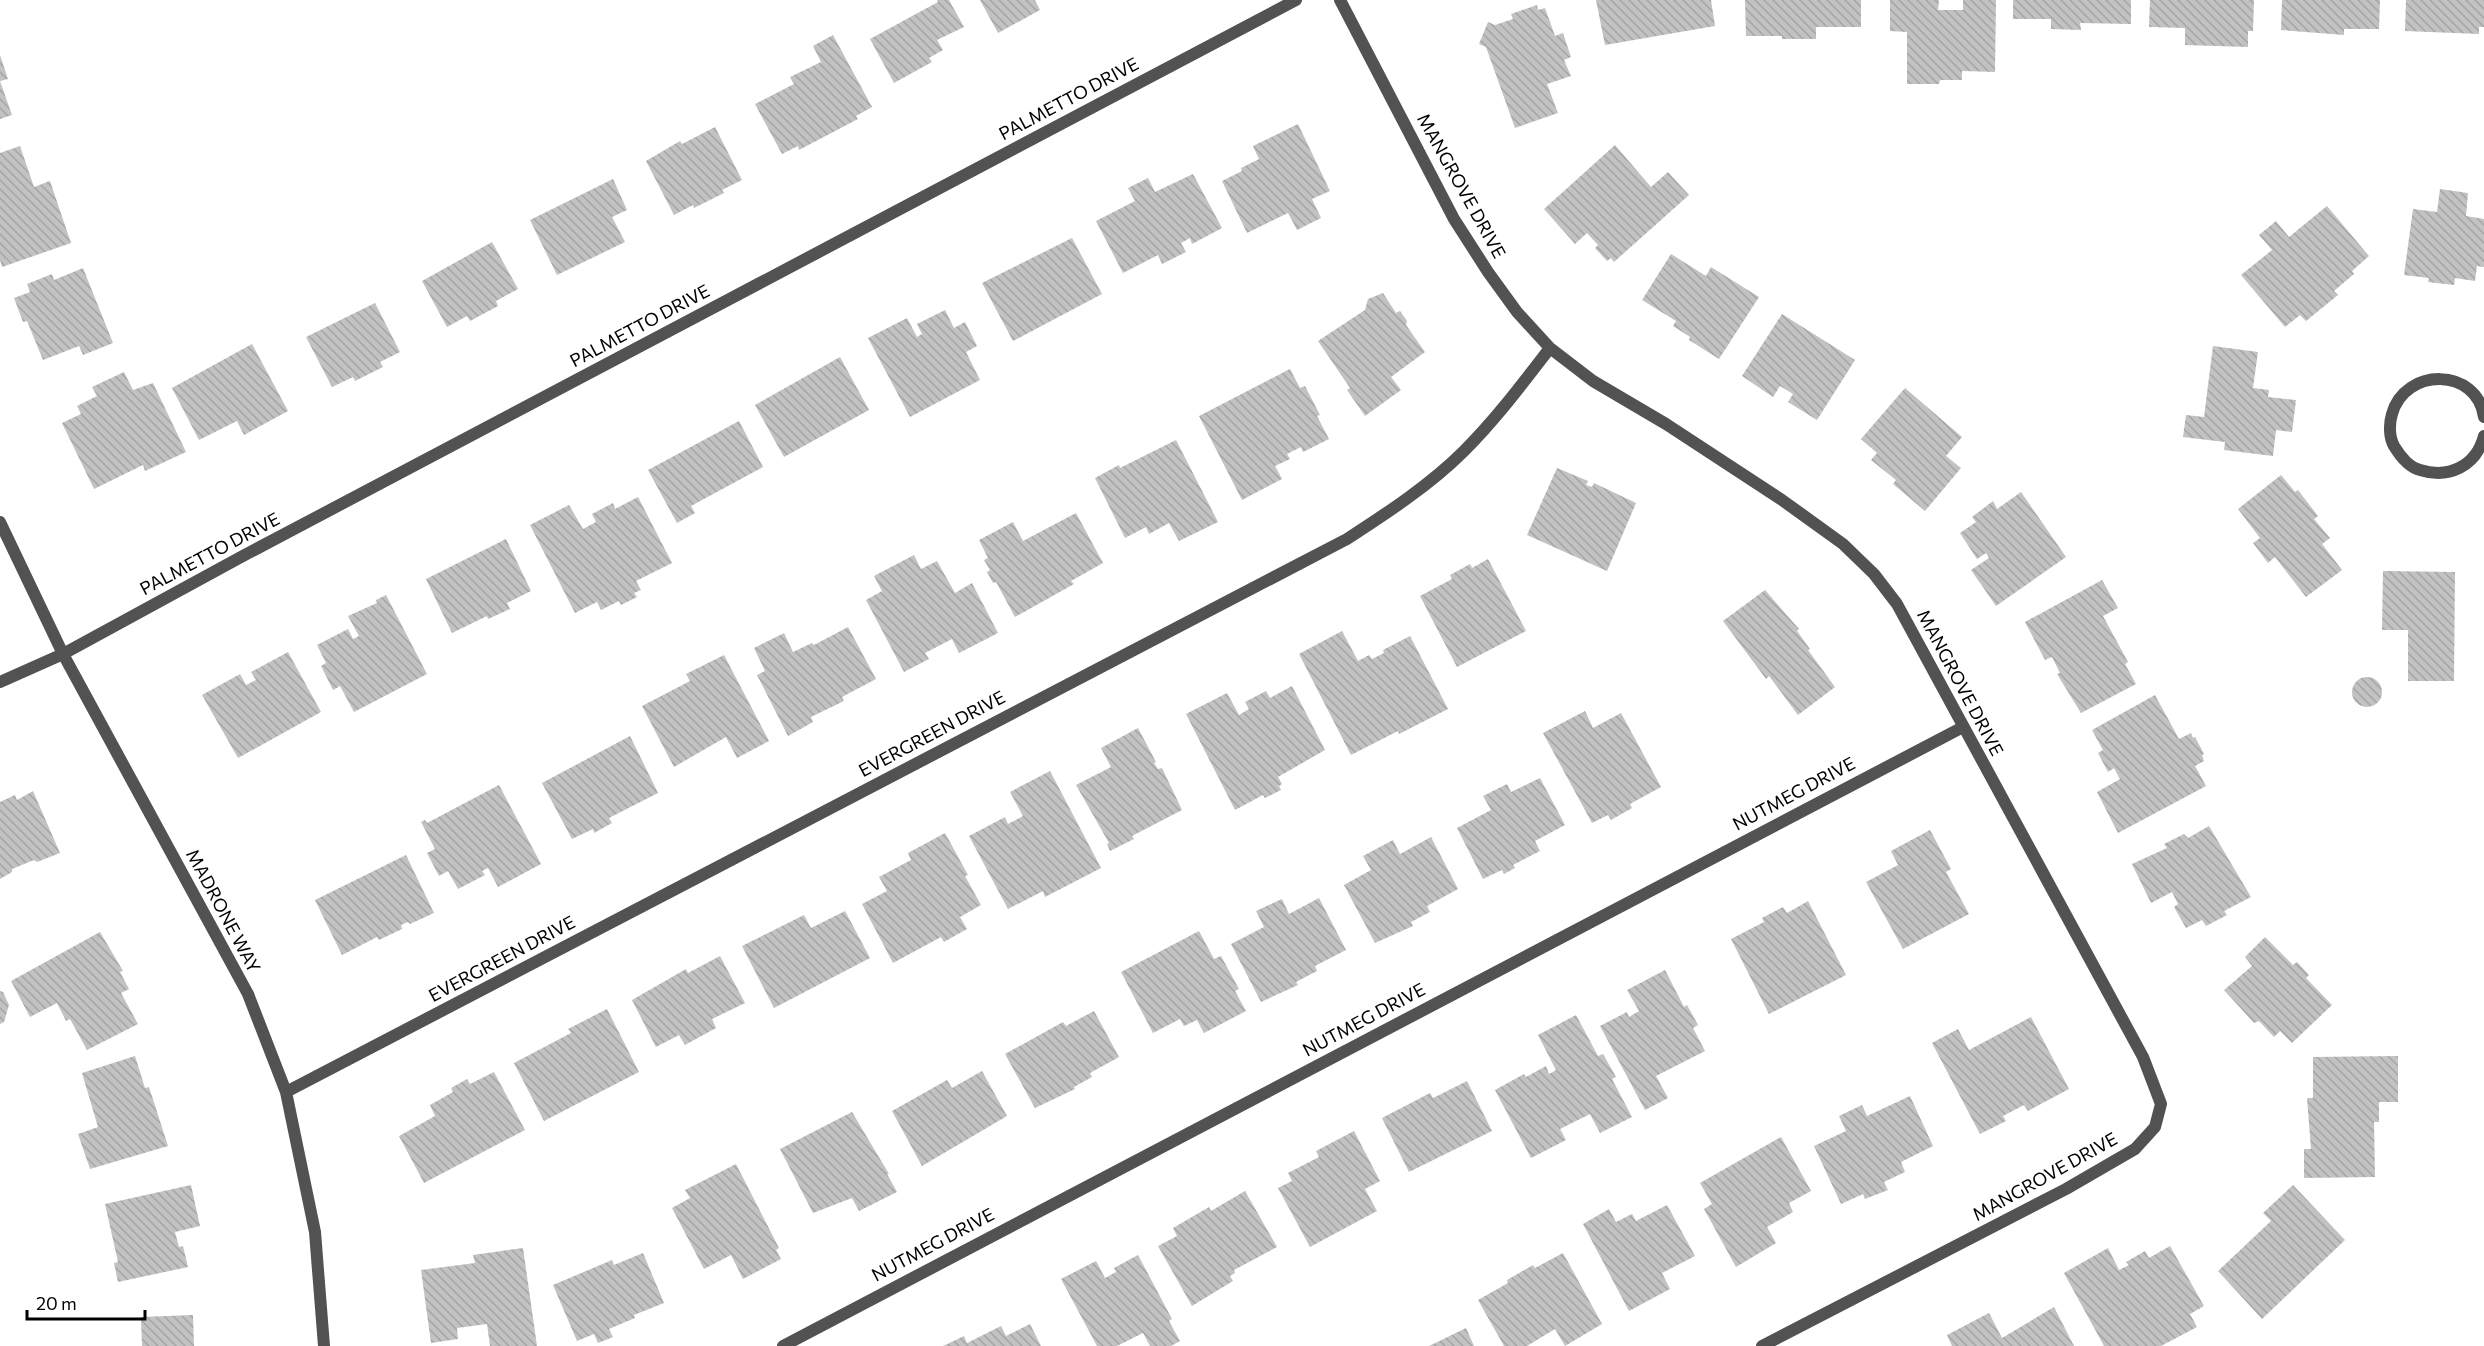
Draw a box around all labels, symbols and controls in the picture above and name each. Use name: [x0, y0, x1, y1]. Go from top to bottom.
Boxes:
street label: PALMETTO DRIVE: [995, 52, 1142, 144]
street label: MANGROVE DRIVE: [1413, 109, 1511, 262]
street label: PALMETTO DRIVE: [566, 279, 713, 371]
street label: PALMETTO DRIVE: [136, 507, 283, 599]
street label: MANGROVE DRIVE: [1913, 606, 2009, 759]
street label: EVERGREEN DRIVE: [855, 685, 1008, 781]
street label: NUTMEG DRIVE: [1729, 752, 1859, 835]
street label: MADRONE WAY: [182, 845, 266, 976]
street label: EVERGREEN DRIVE: [425, 910, 578, 1006]
street label: NUTMEG DRIVE: [1299, 978, 1429, 1061]
street label: MANGROVE DRIVE: [1968, 1127, 2121, 1225]
street label: NUTMEG DRIVE: [868, 1203, 998, 1286]
scale bar: [27, 1283, 146, 1321]
text: 20 m: [36, 1292, 77, 1314]

